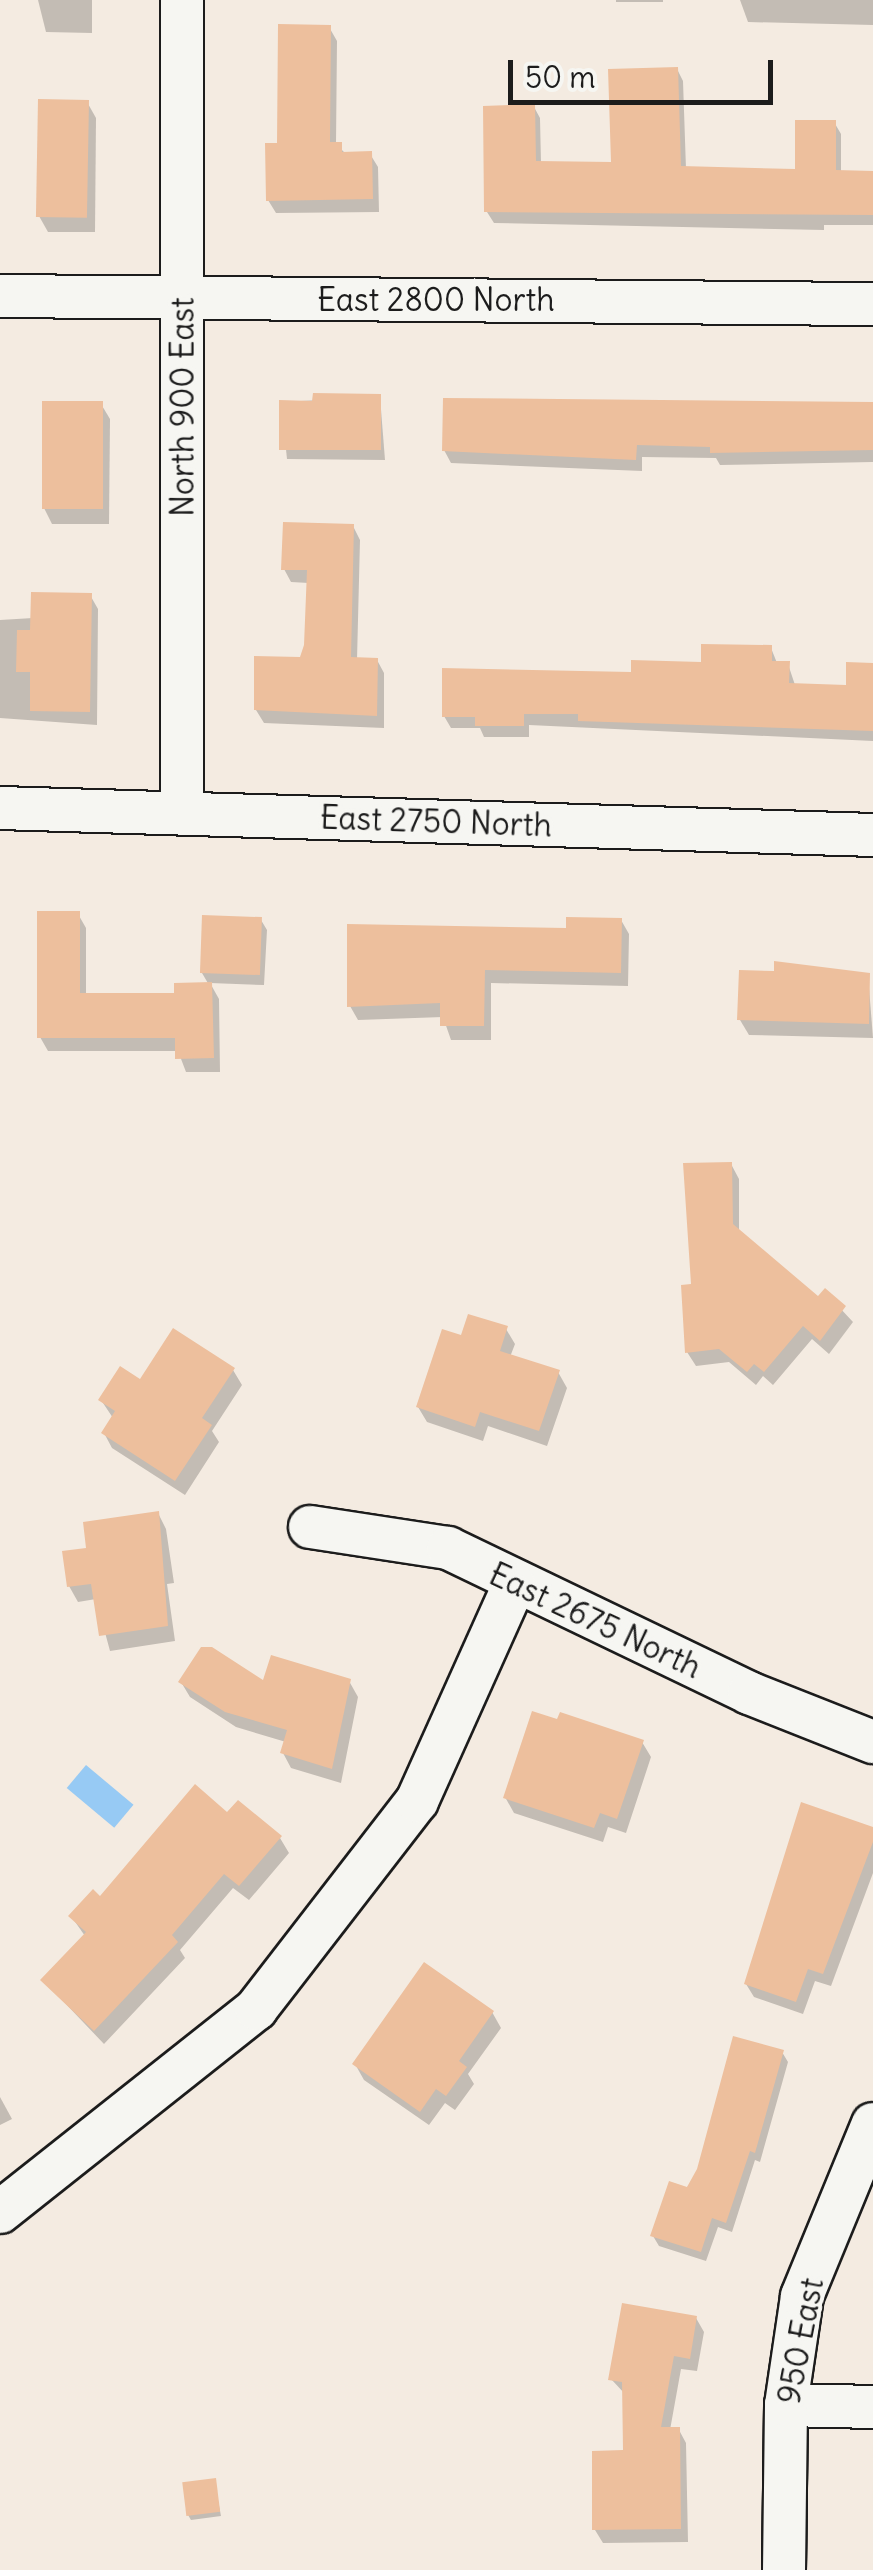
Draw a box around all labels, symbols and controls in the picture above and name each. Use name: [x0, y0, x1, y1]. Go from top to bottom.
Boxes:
scale bar: [513, 40, 778, 102]
text: 50 m: [525, 58, 595, 96]
street label: East 2800 North: [317, 281, 555, 319]
street label: North 900 East: [164, 297, 202, 517]
street label: East 2750 North: [319, 799, 553, 845]
street label: East 2675 North: [483, 1555, 707, 1687]
street label: 950 East: [770, 2275, 832, 2407]

